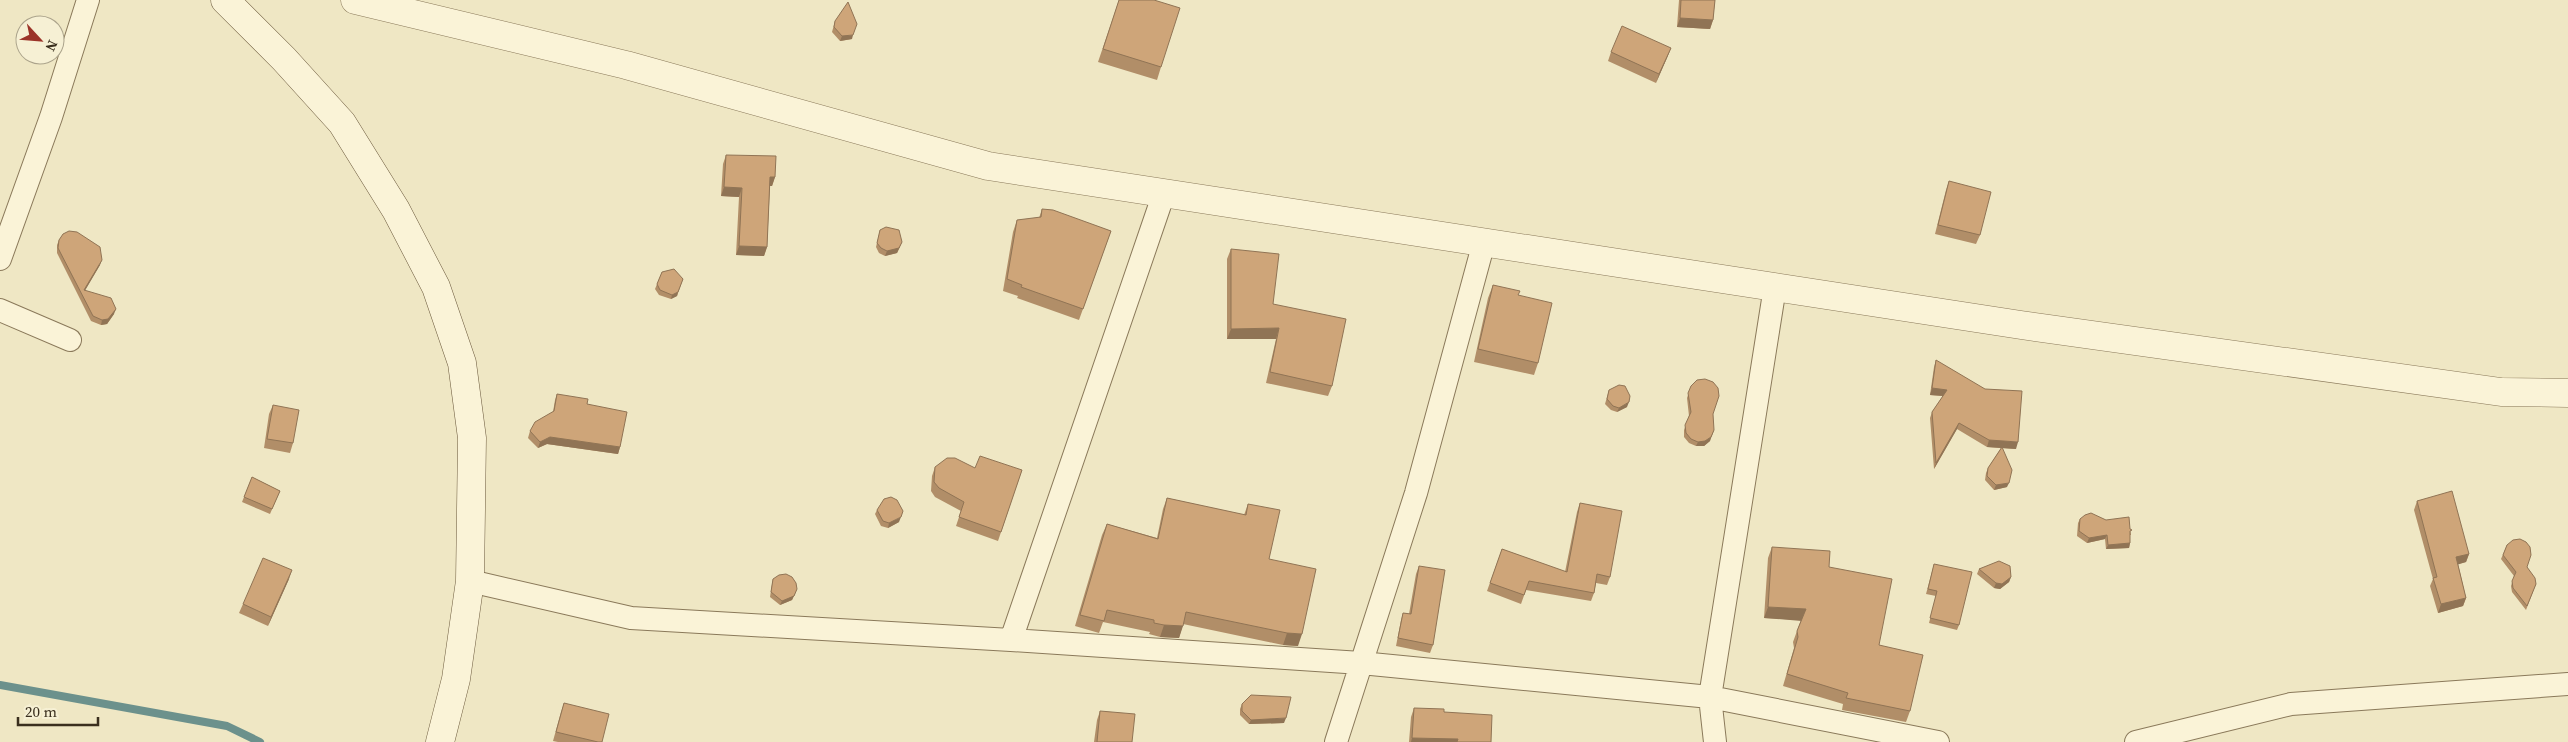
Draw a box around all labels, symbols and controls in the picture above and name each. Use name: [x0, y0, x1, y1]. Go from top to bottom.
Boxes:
north arrow: [15, 15, 65, 65]
text: N: [40, 37, 63, 55]
scale bar: [18, 694, 98, 726]
text: 20 m: [25, 701, 57, 722]

